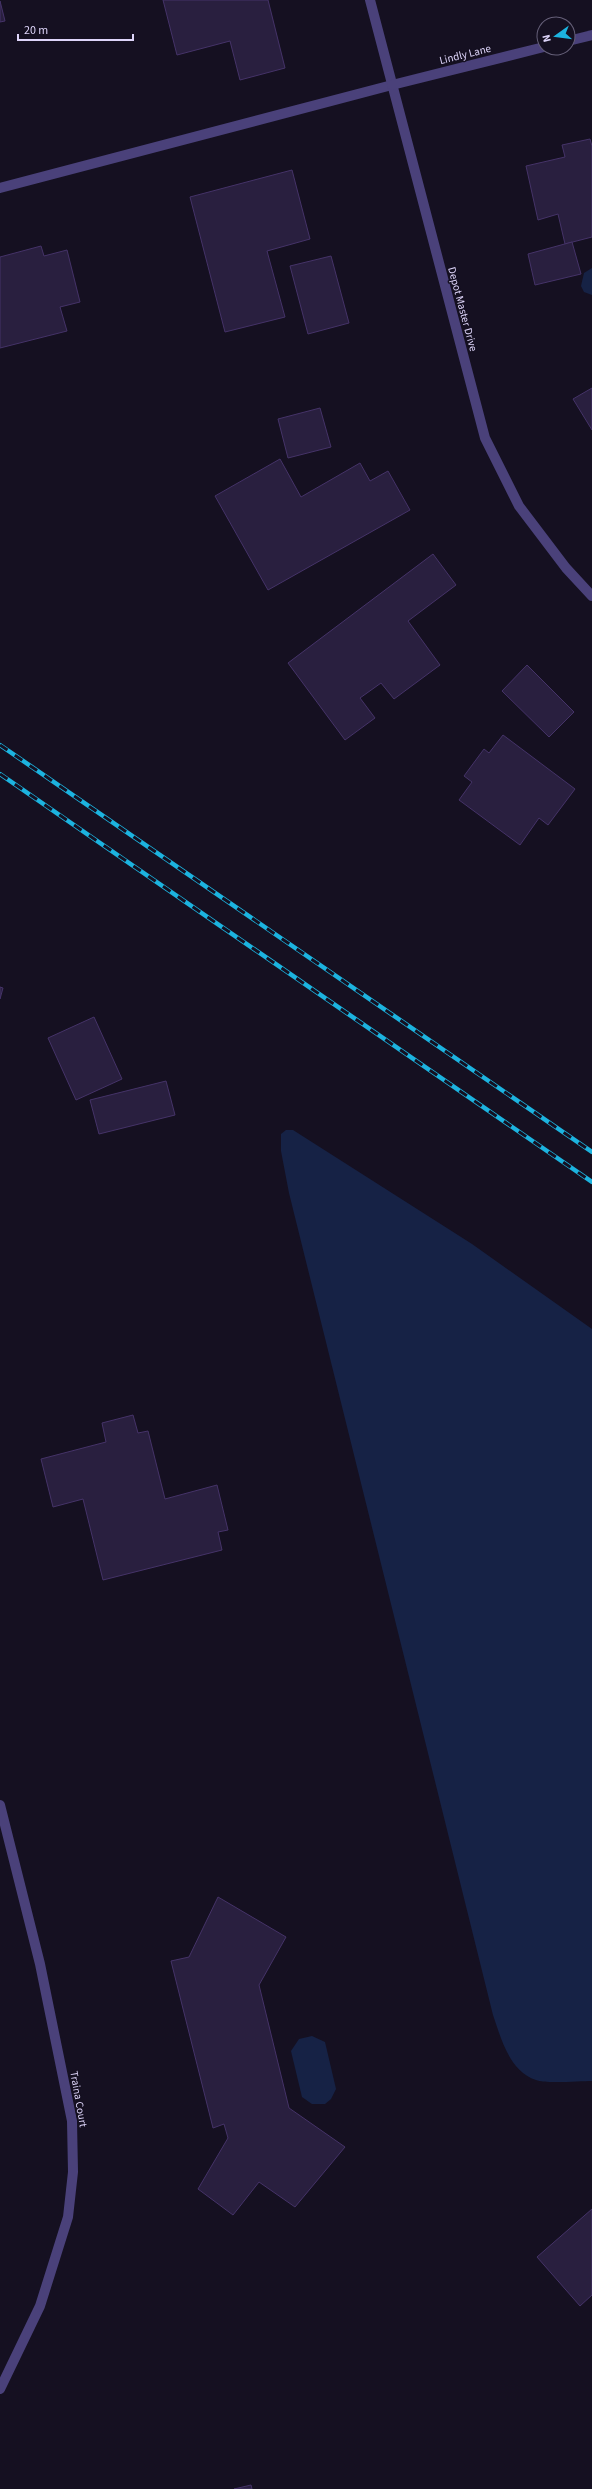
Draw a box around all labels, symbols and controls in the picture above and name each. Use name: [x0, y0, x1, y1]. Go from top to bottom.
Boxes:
scale bar: [18, 16, 133, 42]
north arrow: [536, 16, 576, 56]
text: 20 m: [24, 22, 48, 39]
text: N: [539, 33, 555, 44]
street label: Lindly Lane: [438, 41, 493, 68]
street label: Depot Master Drive: [444, 265, 481, 354]
street label: Traina Court: [66, 2070, 91, 2129]

